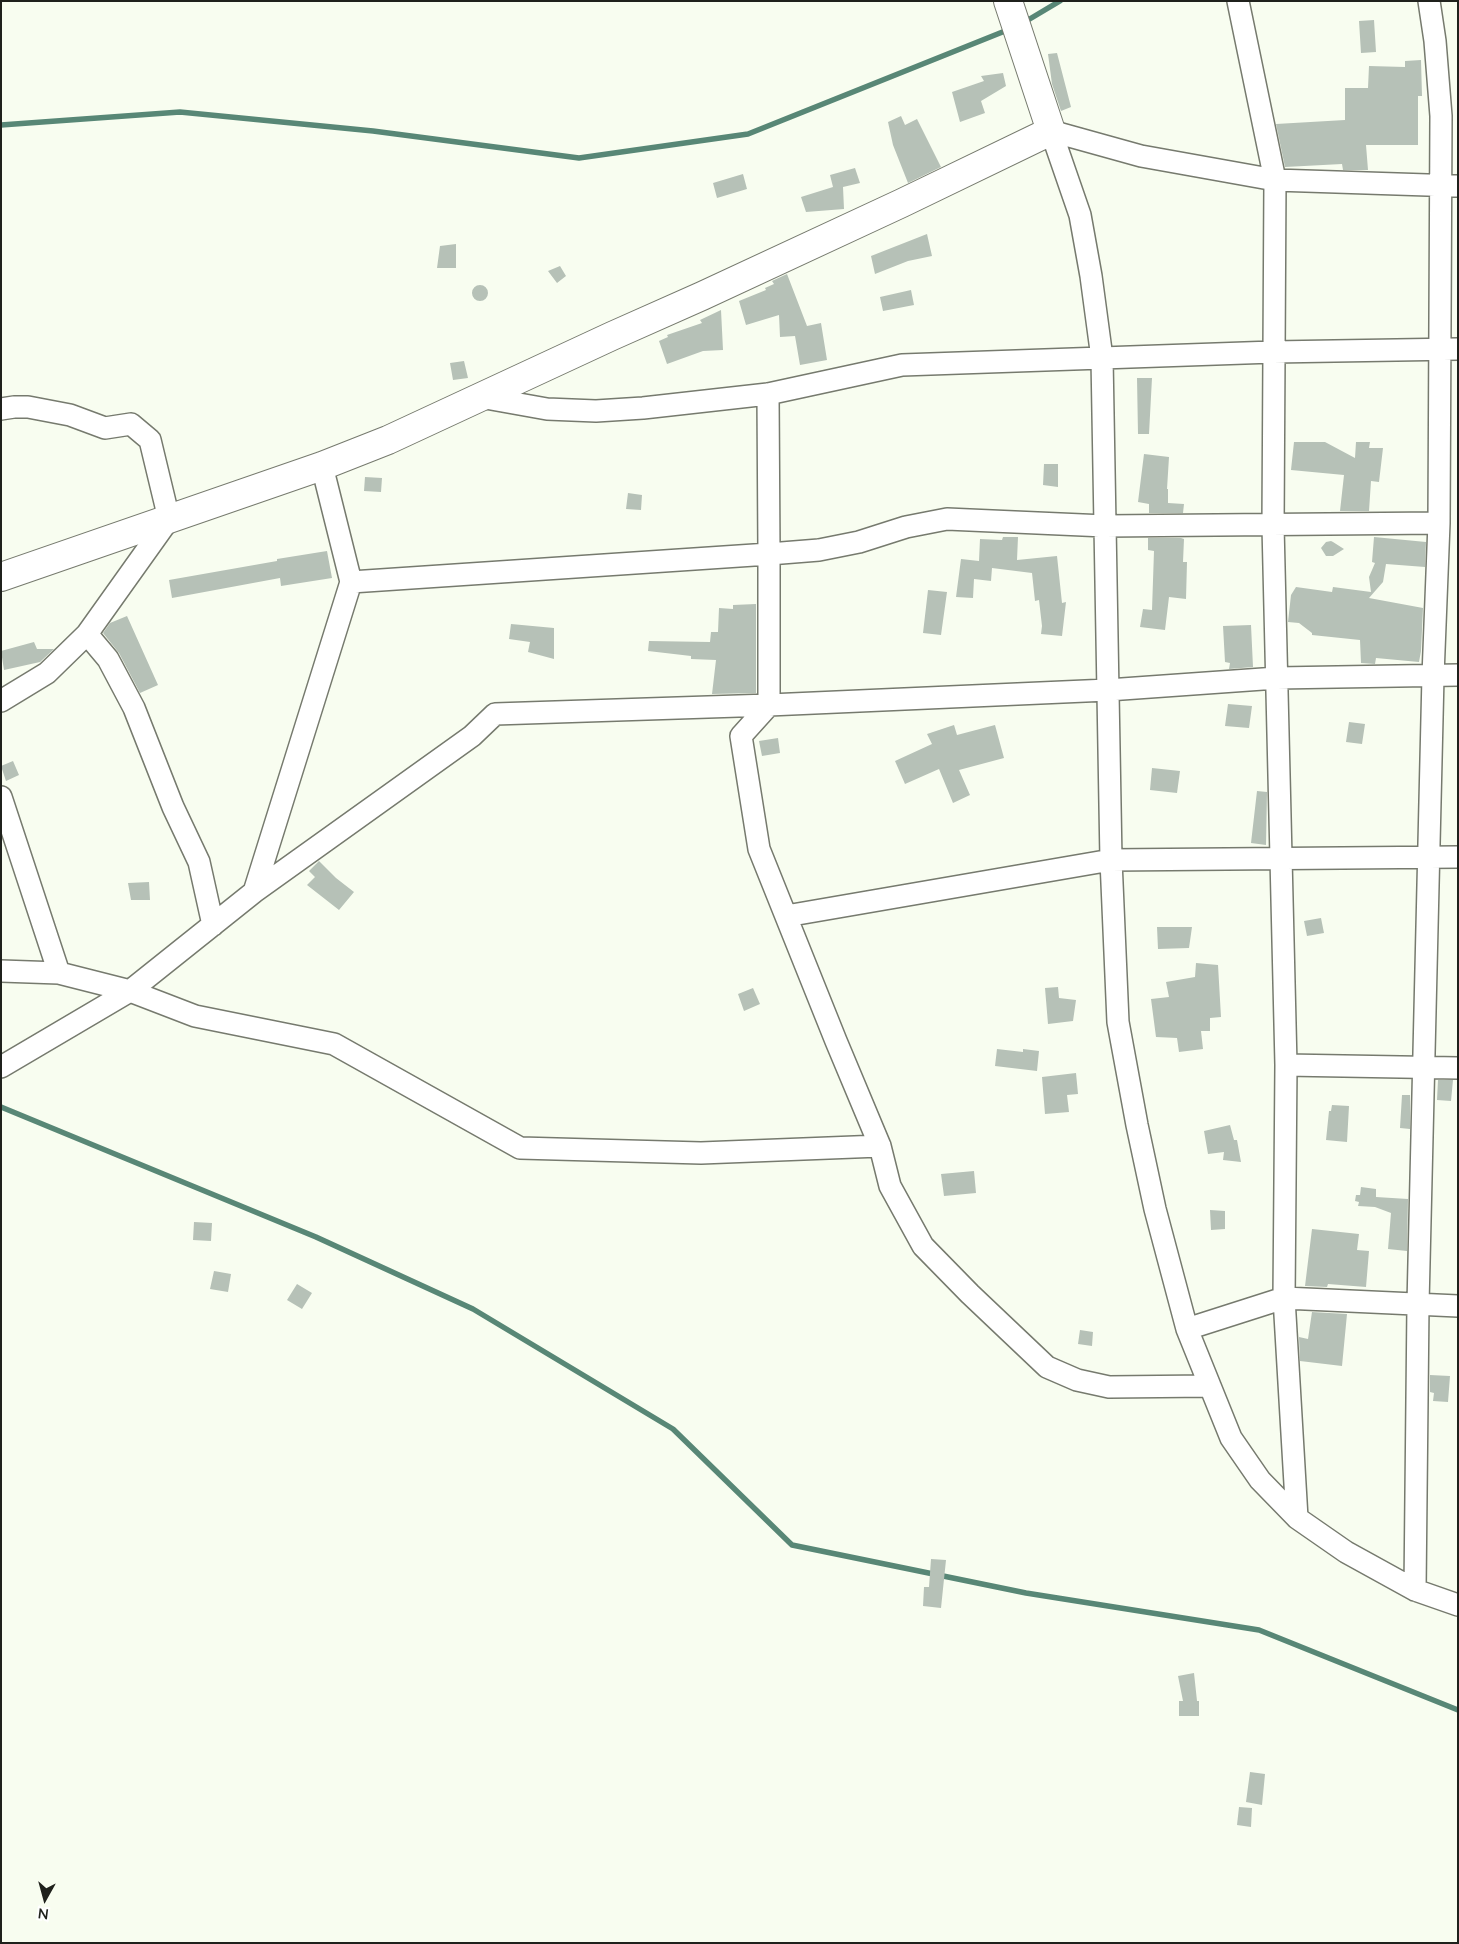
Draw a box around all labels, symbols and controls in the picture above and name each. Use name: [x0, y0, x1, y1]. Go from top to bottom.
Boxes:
north arrow: [20, 1874, 70, 1924]
text: N: [37, 1905, 50, 1923]

